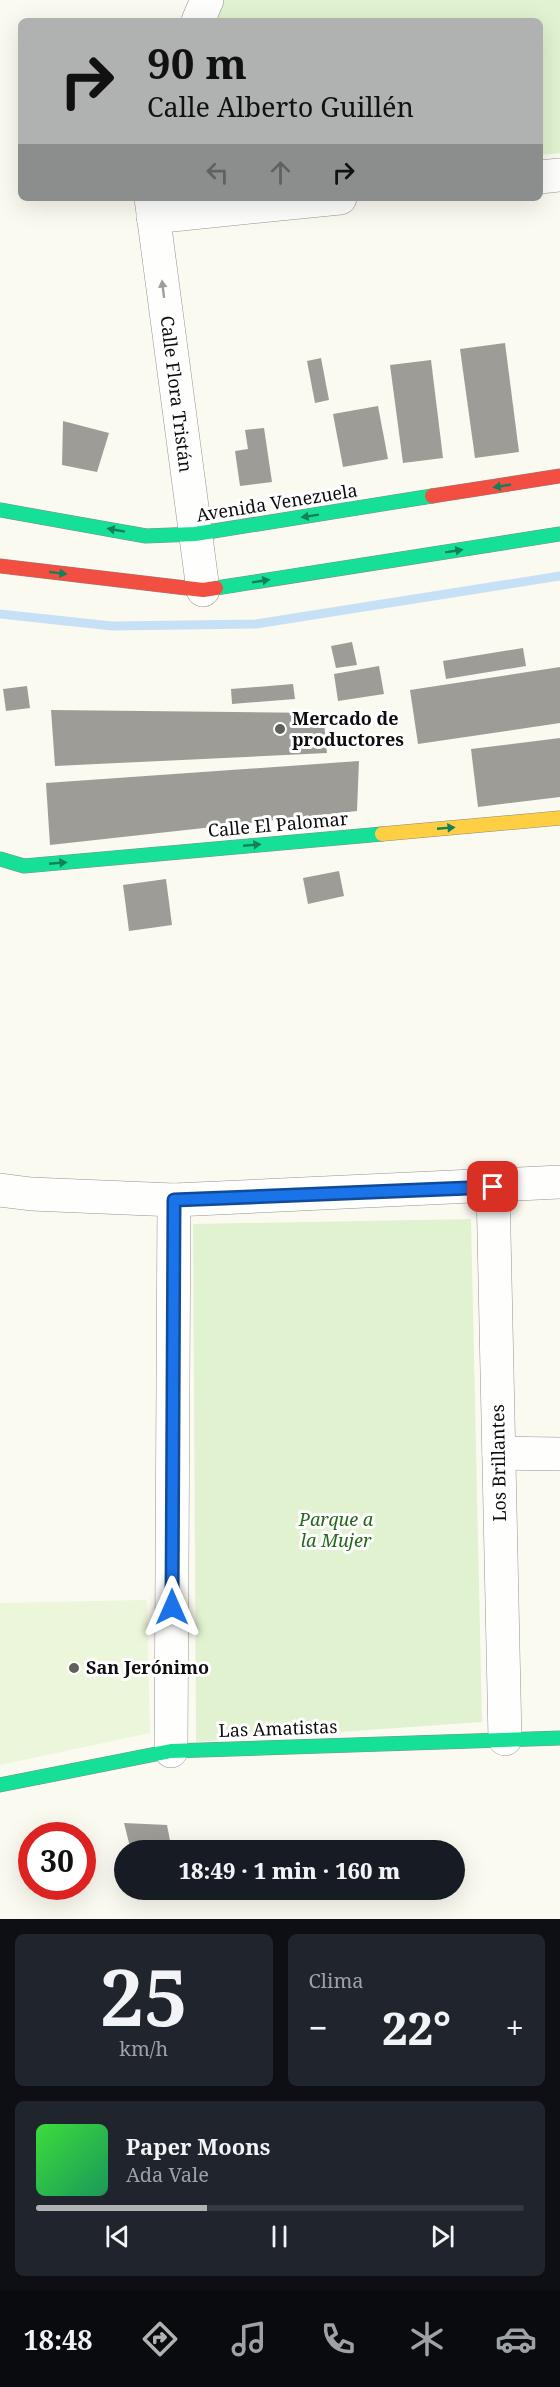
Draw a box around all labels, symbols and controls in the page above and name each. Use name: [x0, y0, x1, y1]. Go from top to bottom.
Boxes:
text: 90 m: [147, 34, 247, 91]
icon: right: [48, 42, 126, 120]
text: Calle Alberto Guillén: [147, 88, 414, 125]
icon: left: [201, 156, 234, 189]
icon: ahead: [264, 156, 297, 189]
icon: right: [327, 156, 360, 189]
one-way arrow: [158, 279, 167, 298]
street label: Calle Flora Tristán: [155, 314, 199, 474]
street label: Avenida Venezuela: [195, 477, 359, 527]
one-way arrow: [493, 481, 512, 490]
one-way arrow: [300, 512, 319, 521]
one-way arrow: [107, 526, 126, 535]
one-way arrow: [444, 546, 463, 555]
one-way arrow: [49, 568, 68, 578]
one-way arrow: [252, 576, 271, 585]
place label: Mercado de productores: [292, 706, 404, 751]
marker: Mercado de productores: [273, 722, 287, 736]
street label: Calle El Palomar: [207, 806, 350, 842]
one-way arrow: [436, 823, 455, 833]
one-way arrow: [242, 841, 261, 850]
one-way arrow: [48, 858, 67, 868]
pin: [467, 1161, 518, 1212]
icon: arrive: [476, 1170, 509, 1203]
street label: Los Brillantes: [485, 1404, 511, 1522]
park label: Parque a la Mujer: [298, 1507, 374, 1552]
position arrow: [140, 1575, 204, 1639]
place label: San Jerónimo: [86, 1655, 209, 1679]
marker: San Jerónimo: [67, 1661, 81, 1675]
street label: Las Amatistas: [218, 1714, 338, 1742]
speed limit sign: 30: [18, 1822, 96, 1900]
text: 18:49 · 1 min · 160 m: [179, 1855, 400, 1885]
text: 25: [100, 1943, 188, 2049]
text: Clima: [309, 1967, 364, 1994]
text: 22°: [382, 1997, 451, 2058]
text: −: [309, 2005, 328, 2050]
text: +: [506, 2005, 524, 2050]
text: km/h: [119, 2035, 168, 2062]
text: Paper Moons: [126, 2131, 270, 2161]
text: Ada Vale: [126, 2161, 209, 2188]
icon: previous: [101, 2220, 134, 2253]
icon: pause: [263, 2220, 296, 2253]
icon: next: [426, 2220, 459, 2253]
icon: directions: [139, 2318, 181, 2360]
icon: music: [228, 2318, 270, 2360]
icon: phone: [317, 2318, 359, 2360]
icon: climate: [406, 2318, 448, 2360]
icon: car: [495, 2318, 537, 2360]
text: 18:48: [23, 2321, 93, 2358]

